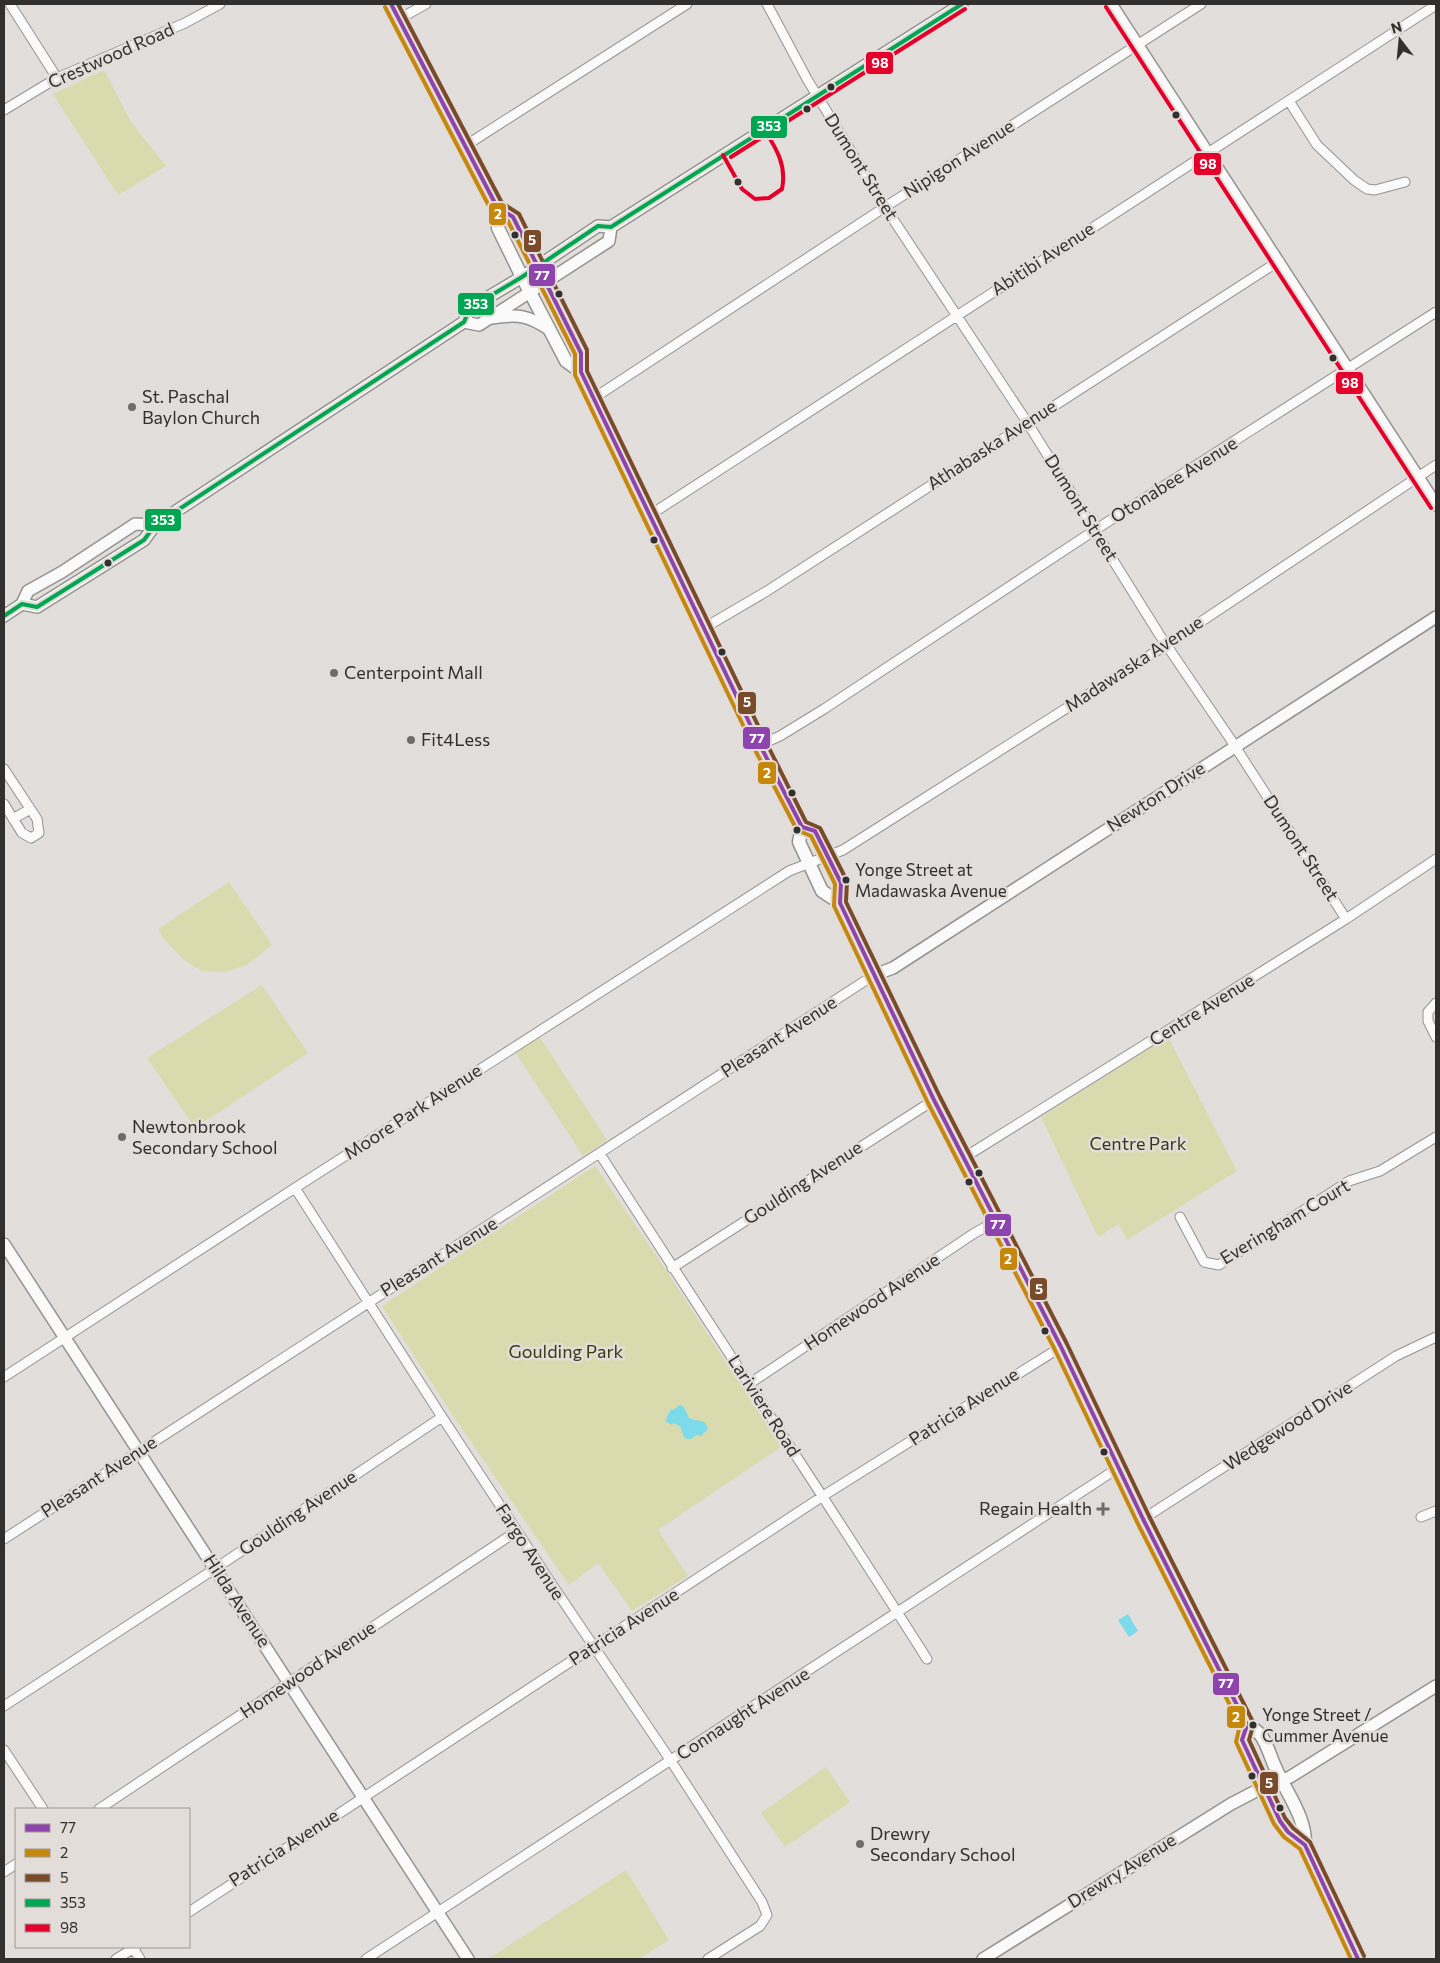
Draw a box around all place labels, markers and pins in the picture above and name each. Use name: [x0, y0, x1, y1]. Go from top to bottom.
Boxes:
unlabelled marker: [826, 82, 836, 92]
unlabelled marker: [802, 104, 812, 114]
unlabelled marker: [1171, 110, 1181, 120]
unlabelled marker: [733, 177, 743, 187]
unlabelled marker: [510, 230, 520, 240]
unlabelled marker: [554, 289, 564, 299]
unlabelled marker: [1328, 353, 1338, 363]
place label: St. Paschal Baylon Church: [142, 385, 260, 428]
marker: St. Paschal Baylon Church: [126, 401, 138, 413]
unlabelled marker: [649, 535, 659, 545]
unlabelled marker: [103, 558, 113, 568]
unlabelled marker: [717, 647, 727, 657]
place label: Centerpoint Mall: [344, 661, 483, 683]
marker: Centerpoint Mall: [328, 667, 340, 679]
place label: Fit4Less: [421, 728, 490, 750]
marker: Fit4Less: [405, 734, 417, 746]
unlabelled marker: [787, 788, 797, 798]
unlabelled marker: [792, 825, 802, 835]
place label: Yonge Street at Madawaska Avenue: [855, 859, 1007, 901]
marker: Yonge Street at Madawaska Avenue: [841, 875, 851, 885]
place label: Newtonbrook Secondary School: [132, 1115, 278, 1158]
marker: Newtonbrook Secondary School: [116, 1131, 128, 1143]
unlabelled marker: [974, 1168, 984, 1178]
unlabelled marker: [964, 1177, 974, 1187]
unlabelled marker: [1040, 1326, 1050, 1336]
unlabelled marker: [1099, 1447, 1109, 1457]
place label: Regain Health: [979, 1497, 1092, 1519]
marker: Regain Health: [1096, 1502, 1110, 1516]
place label: Yonge Street / Cummer Avenue: [1262, 1704, 1389, 1746]
marker: Yonge Street / Cummer Avenue: [1248, 1720, 1258, 1730]
unlabelled marker: [1247, 1771, 1257, 1781]
unlabelled marker: [1275, 1803, 1285, 1813]
place label: Drewry Secondary School: [870, 1822, 1016, 1865]
marker: Drewry Secondary School: [854, 1838, 866, 1850]

